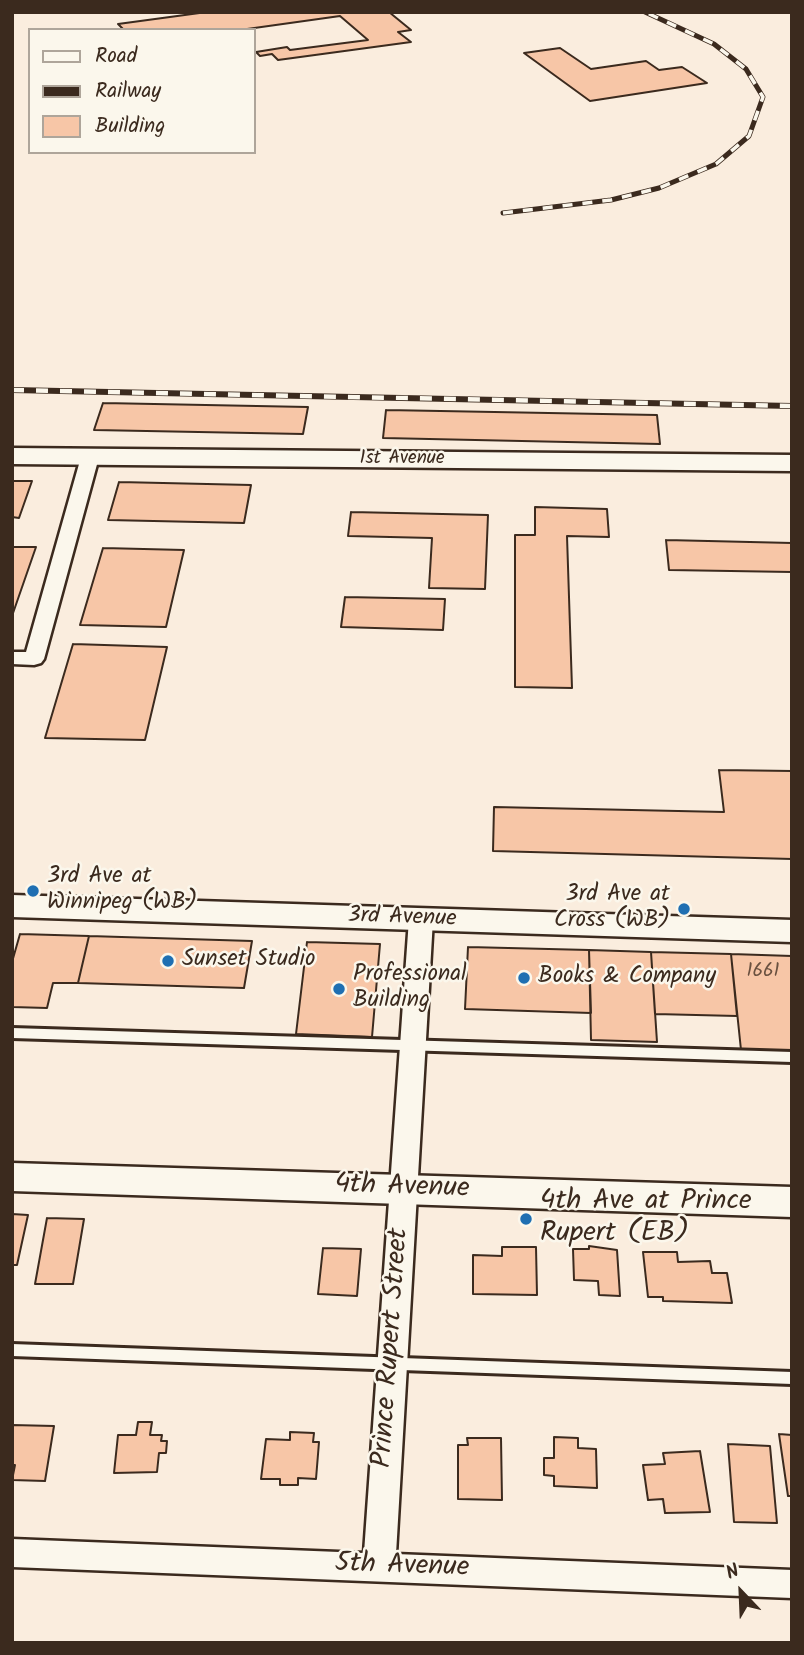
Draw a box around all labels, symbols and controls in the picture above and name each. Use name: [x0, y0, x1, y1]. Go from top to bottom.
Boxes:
legend: [28, 28, 256, 154]
text: Road: [95, 40, 137, 73]
text: Railway: [95, 75, 161, 108]
text: Building: [95, 110, 165, 143]
street label: 1st Avenue: [360, 449, 444, 471]
place label: 3rd Ave at Winnipeg (WB): [47, 864, 197, 918]
place label: 3rd Ave at Cross (WB): [554, 882, 670, 936]
marker: 3rd Ave at Winnipeg (WB): [25, 883, 41, 899]
marker: 3rd Ave at Cross (WB): [676, 901, 692, 917]
street label: 3rd Avenue: [347, 903, 457, 935]
place label: Sunset Studio: [182, 947, 315, 975]
marker: Sunset Studio: [160, 953, 176, 969]
place label: Professional Building: [353, 962, 467, 1016]
house number: 1661: [746, 962, 780, 984]
place label: Books & Company: [538, 964, 716, 992]
marker: Books & Company: [516, 970, 532, 986]
marker: Professional Building: [331, 981, 347, 997]
street label: 4th Avenue: [334, 1170, 470, 1208]
place label: 4th Ave at Prince Rupert (EB): [540, 1186, 751, 1252]
marker: 4th Ave at Prince Rupert (EB): [518, 1211, 534, 1227]
street label: Prince Rupert Street: [368, 1227, 418, 1469]
street label: 5th Avenue: [334, 1549, 470, 1587]
north arrow: [706, 1557, 776, 1627]
text: N: [721, 1557, 744, 1589]

